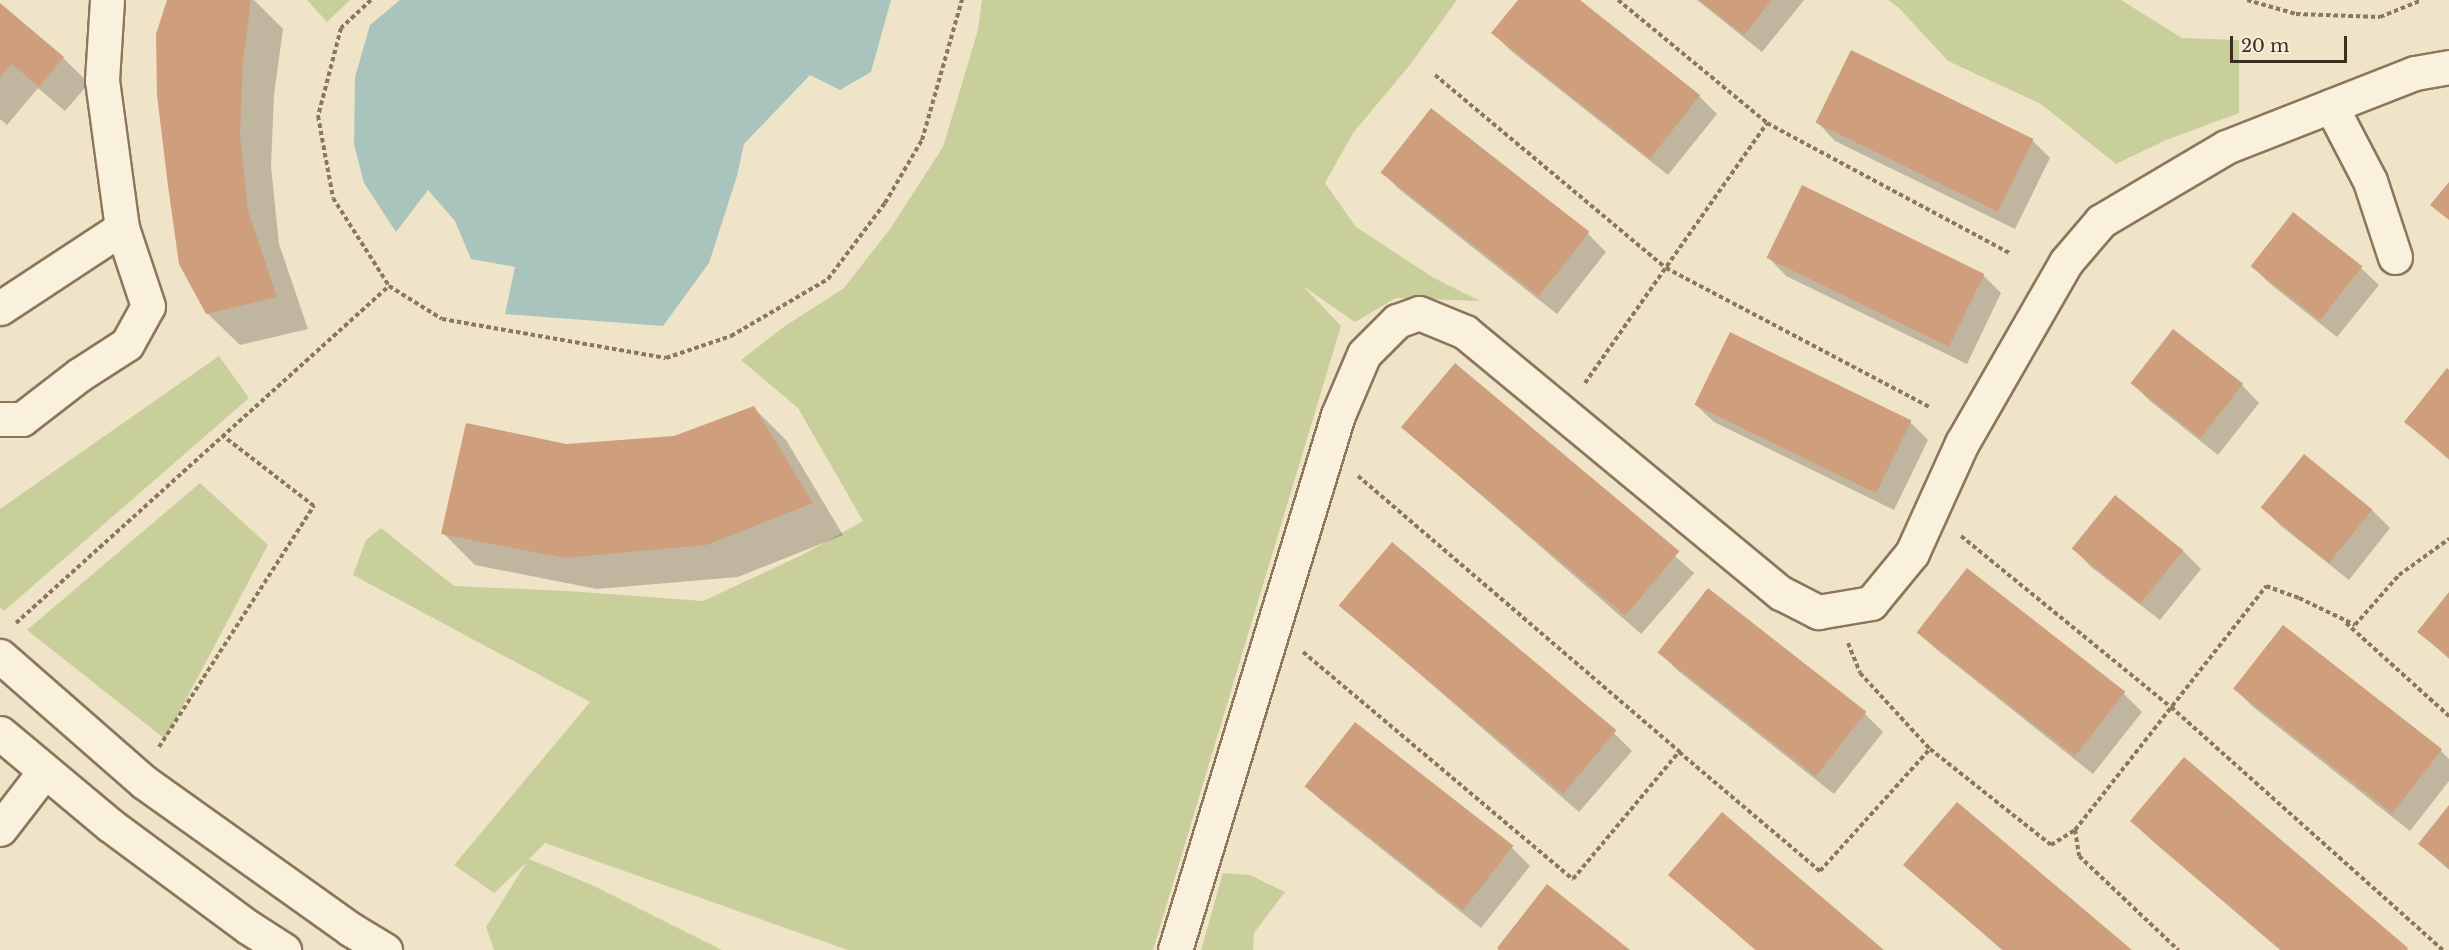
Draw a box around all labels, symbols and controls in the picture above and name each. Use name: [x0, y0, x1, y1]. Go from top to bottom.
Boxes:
scale bar: [2233, 24, 2350, 62]
text: 20 m: [2241, 35, 2289, 57]

